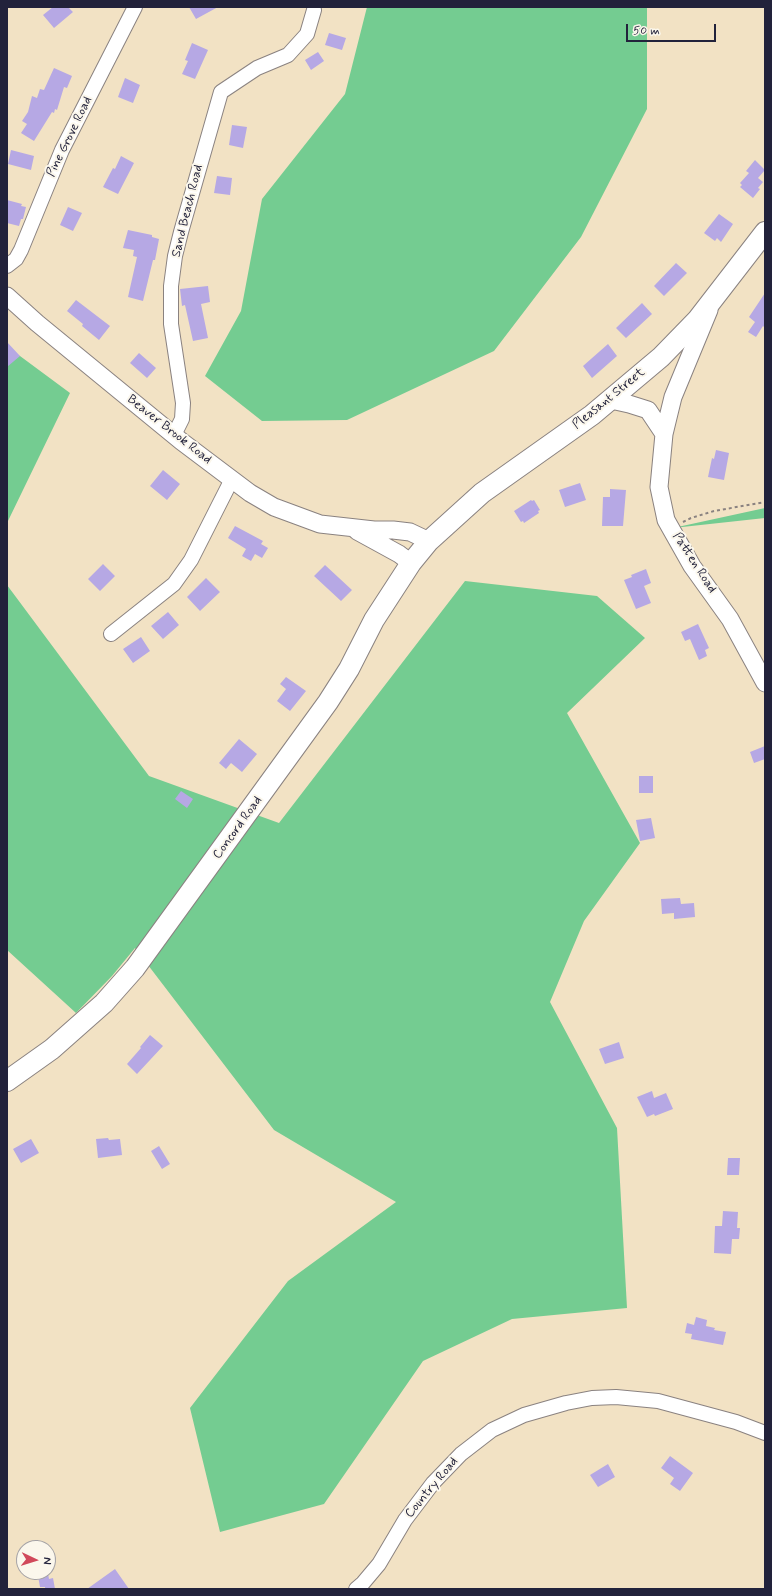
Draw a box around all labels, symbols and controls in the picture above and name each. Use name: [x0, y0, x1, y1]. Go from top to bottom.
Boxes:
scale bar: [628, 16, 718, 42]
text: 50 m: [633, 23, 660, 39]
street label: Pine Grove Road: [44, 94, 96, 180]
street label: Sand Beach Road: [169, 163, 207, 259]
street label: Pleasant Street: [570, 365, 648, 433]
street label: Beaver Brook Road: [124, 392, 214, 468]
street label: Patten Road: [669, 530, 719, 596]
street label: Concord Road: [210, 794, 266, 862]
street label: Country Road: [402, 1454, 462, 1522]
north arrow: [16, 1540, 56, 1580]
text: N: [40, 1557, 54, 1565]

